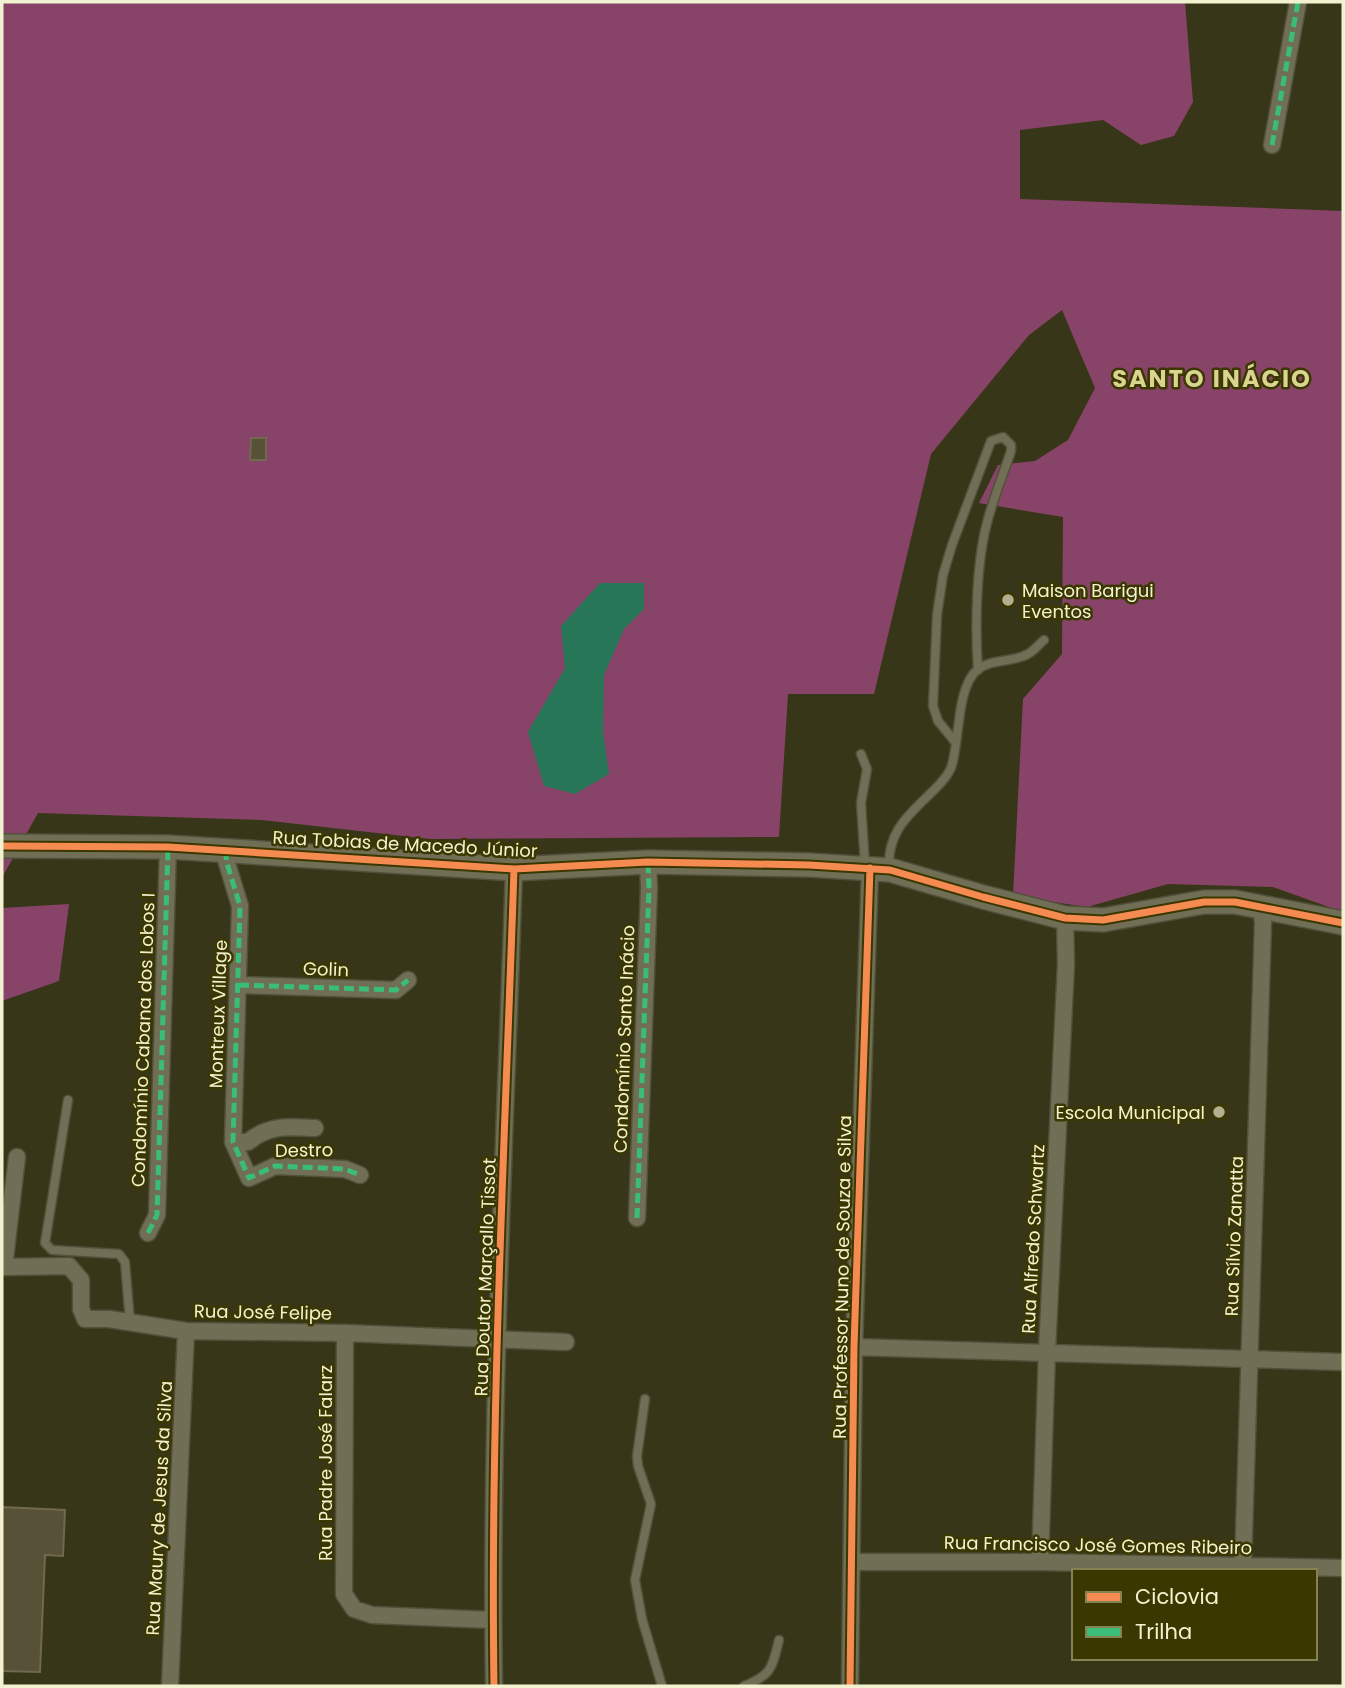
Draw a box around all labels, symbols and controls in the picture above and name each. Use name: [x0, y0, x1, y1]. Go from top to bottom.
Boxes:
district label: SANTO INÁCIO: [1112, 362, 1312, 395]
place label: Maison Barigui Eventos: [1022, 578, 1154, 624]
marker: Maison Barigui Eventos: [1000, 592, 1016, 608]
street label: Rua Tobias de Macedo Júnior: [272, 825, 538, 863]
street label: Condomínio Cabana dos Lobos I: [125, 893, 161, 1187]
street label: Condomínio Santo Inácio: [608, 925, 640, 1153]
street label: Montreux Village: [203, 939, 233, 1089]
street label: Golin: [303, 956, 349, 982]
place label: Escola Municipal: [1055, 1100, 1205, 1125]
marker: Escola Municipal: [1211, 1104, 1227, 1120]
street label: Rua Professor Nuno de Souza e Silva: [827, 1115, 857, 1439]
street label: Destro: [275, 1137, 333, 1163]
street label: Rua Alfredo Schwartz: [1016, 1144, 1050, 1334]
street label: Rua Sílvio Zanatta: [1219, 1155, 1249, 1317]
street label: Rua Doutor Marçallo Tissot: [468, 1157, 502, 1397]
street label: Rua José Felipe: [194, 1298, 332, 1326]
street label: Rua Padre José Falarz: [313, 1365, 338, 1561]
street label: Rua Maury de Jesus da Silva: [140, 1380, 178, 1636]
street label: Rua Francisco José Gomes Ribeiro: [944, 1530, 1252, 1560]
legend: [1072, 1569, 1317, 1660]
text: Ciclovia: [1135, 1582, 1219, 1611]
text: Trilha: [1135, 1617, 1192, 1646]

